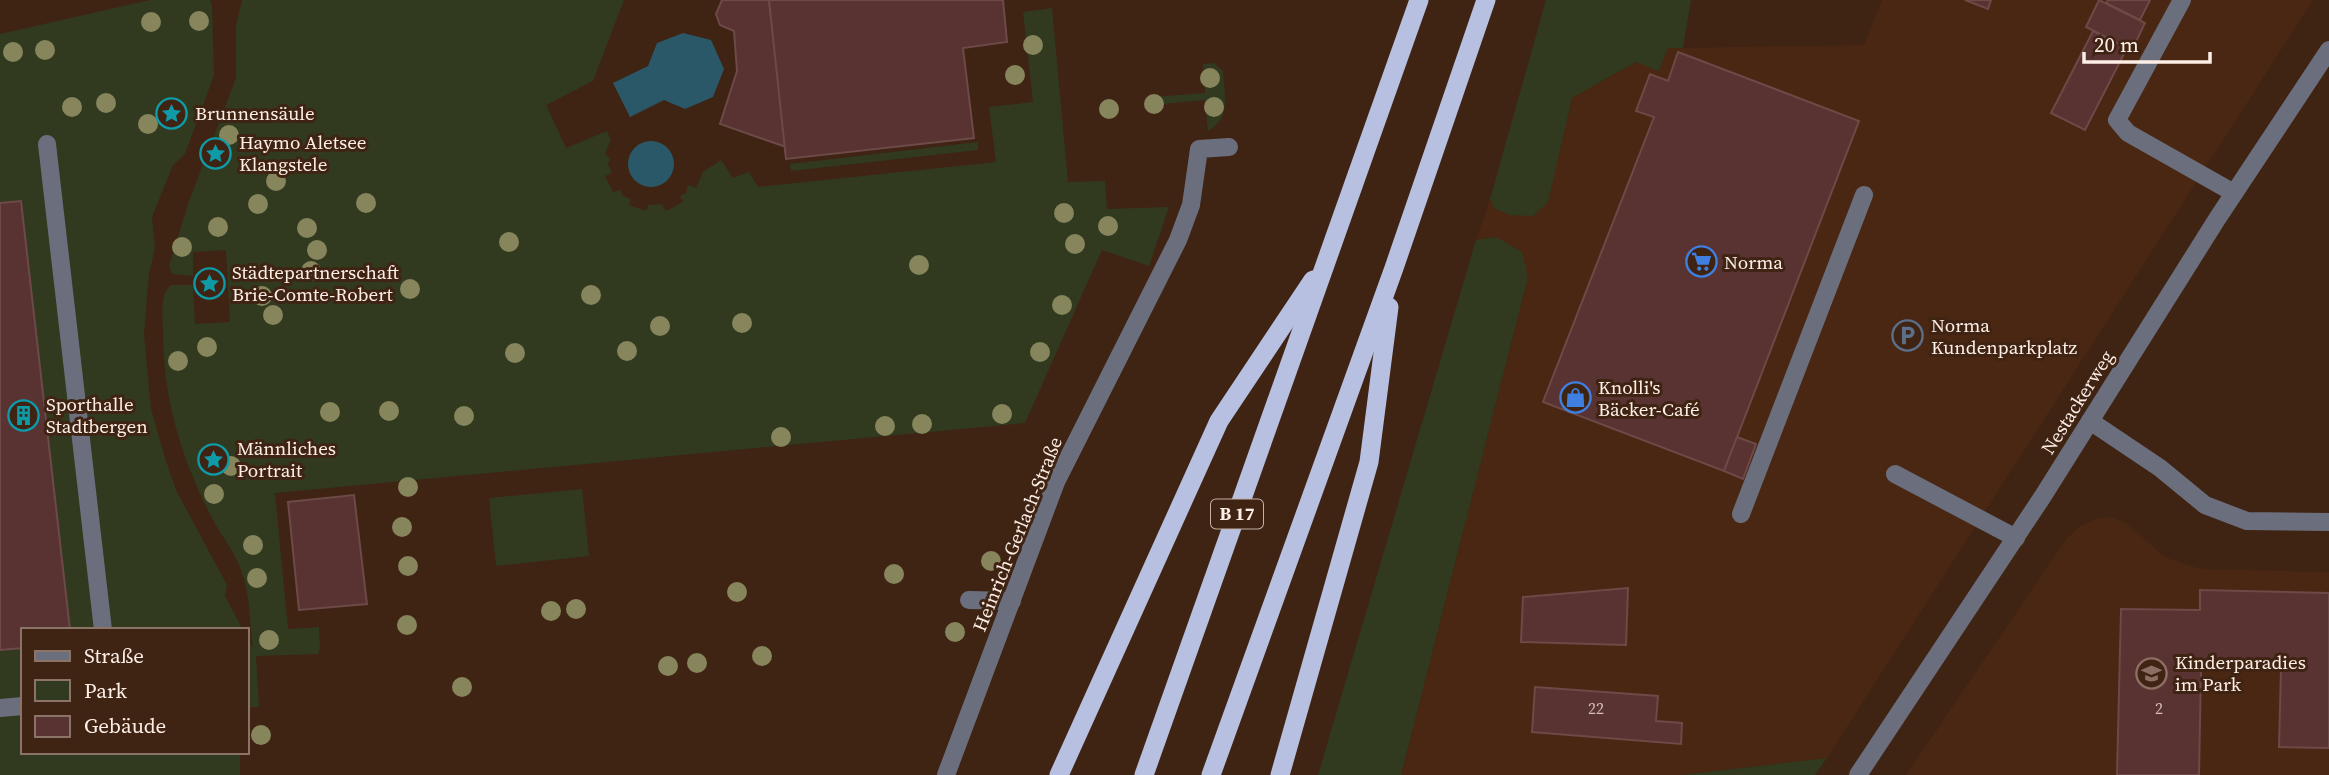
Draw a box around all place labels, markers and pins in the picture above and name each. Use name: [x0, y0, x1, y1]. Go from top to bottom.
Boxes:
place icon: Brunnensäule: [155, 96, 189, 130]
place label: Brunnensäule: [195, 100, 315, 126]
place label: Haymo Aletsee Klangstele: [239, 129, 367, 177]
place icon: Haymo Aletsee Klangstele: [199, 136, 233, 170]
supermarket icon: Norma: [1684, 245, 1718, 279]
place label: Norma: [1724, 249, 1783, 275]
place label: Städtepartnerschaft Brie-Comte-Robert: [232, 259, 400, 307]
place icon: Städtepartnerschaft Brie-Comte-Robert: [192, 266, 226, 300]
place label: Norma Kundenparkplatz: [1931, 312, 2077, 360]
parking icon: Norma Kundenparkplatz: [1891, 319, 1925, 353]
place label: Knolli's Bäcker-Café: [1598, 374, 1700, 422]
shop icon: Knolli's Bäcker-Café: [1558, 381, 1592, 415]
place label: Sporthalle Stadtbergen: [46, 391, 148, 439]
building icon: Sporthalle Stadtbergen: [6, 398, 40, 432]
place label: Männliches Portrait: [237, 435, 336, 483]
place icon: Männliches Portrait: [197, 442, 231, 476]
place label: Kinderparadies im Park: [2175, 649, 2306, 697]
school or university icon: Kinderparadies im Park: [2135, 656, 2169, 690]

